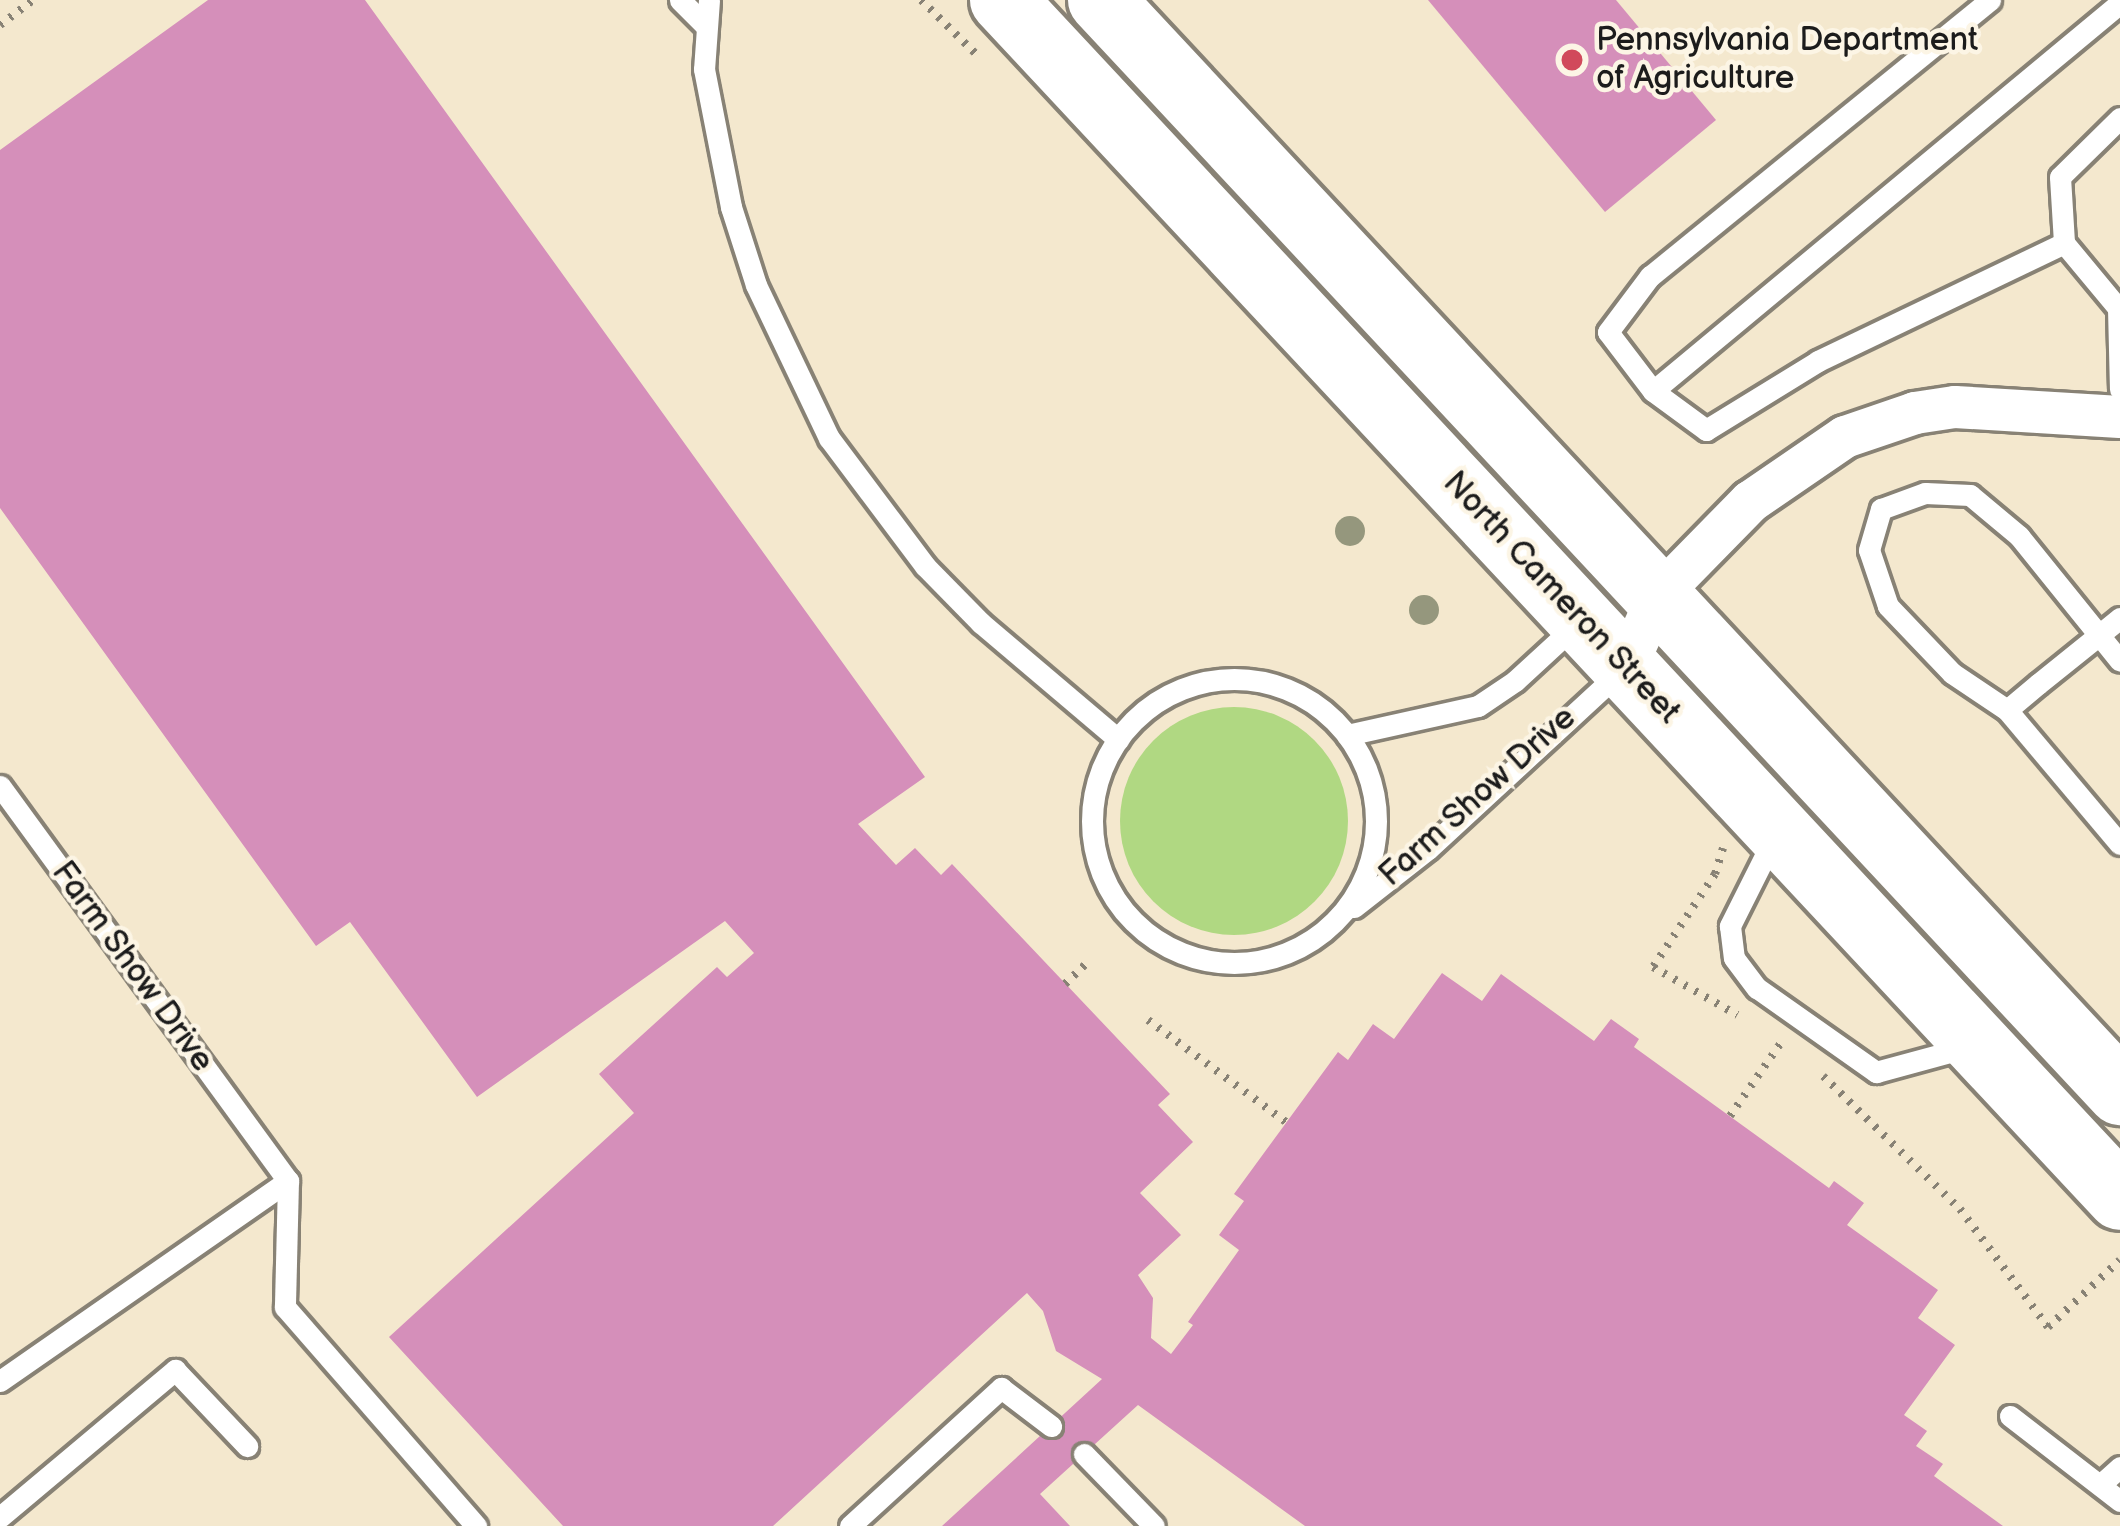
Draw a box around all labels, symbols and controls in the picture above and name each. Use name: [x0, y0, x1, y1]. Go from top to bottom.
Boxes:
place label: Pennsylvania Department of Agriculture: [1596, 21, 1978, 99]
marker: Pennsylvania Department of Agriculture: [1559, 47, 1585, 73]
street label: North Cameron Street: [1434, 464, 1688, 732]
street label: Farm Show Drive: [1372, 698, 1584, 896]
street label: Farm Show Drive: [42, 854, 222, 1080]

